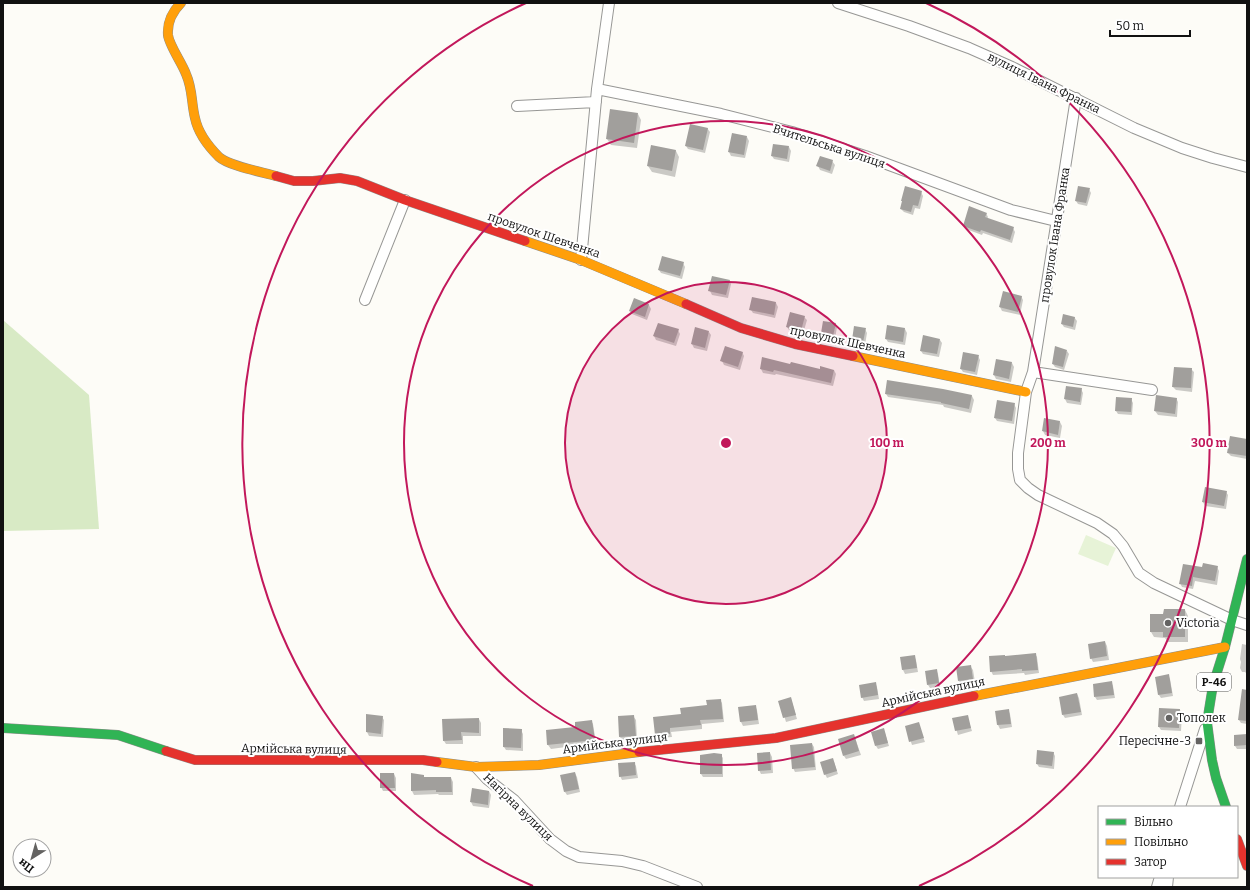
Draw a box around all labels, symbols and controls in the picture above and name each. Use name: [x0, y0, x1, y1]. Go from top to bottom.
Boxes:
scale bar: [1110, 12, 1190, 38]
text: 50 m: [1116, 19, 1145, 33]
street label: вулиця Івана Франка: [986, 50, 1103, 117]
street label: Вчительська вулиця: [771, 121, 887, 171]
street label: провулок Івана Франка: [1037, 166, 1073, 304]
street label: провулок Шевченка: [486, 209, 602, 261]
street label: провулок Шевченка: [789, 323, 907, 361]
centre of rings: [719, 436, 733, 450]
text: 100 m: [870, 436, 905, 450]
text: 200 m: [1030, 436, 1066, 450]
text: 300 m: [1191, 436, 1227, 450]
place label: Victoria: [1176, 616, 1220, 630]
marker: Victoria: [1163, 618, 1173, 628]
road number: Р-46: [1197, 673, 1231, 691]
street label: Армійська вулиця: [880, 674, 986, 710]
place label: Тополек: [1177, 711, 1226, 725]
marker: Тополек: [1164, 713, 1174, 723]
street label: Армійська вулиця: [562, 730, 669, 756]
place label: Пересічне-3: [1119, 734, 1191, 748]
marker: Пересічне-3: [1194, 736, 1204, 746]
street label: Армійська вулиця: [241, 741, 347, 757]
street label: Нагірна вулиця: [480, 770, 556, 844]
legend: [1098, 806, 1238, 878]
text: Вільно: [1134, 815, 1173, 829]
text: Повільно: [1134, 835, 1188, 849]
north arrow: [12, 838, 52, 878]
text: Пн: [16, 855, 37, 876]
text: Затор: [1134, 855, 1167, 869]

